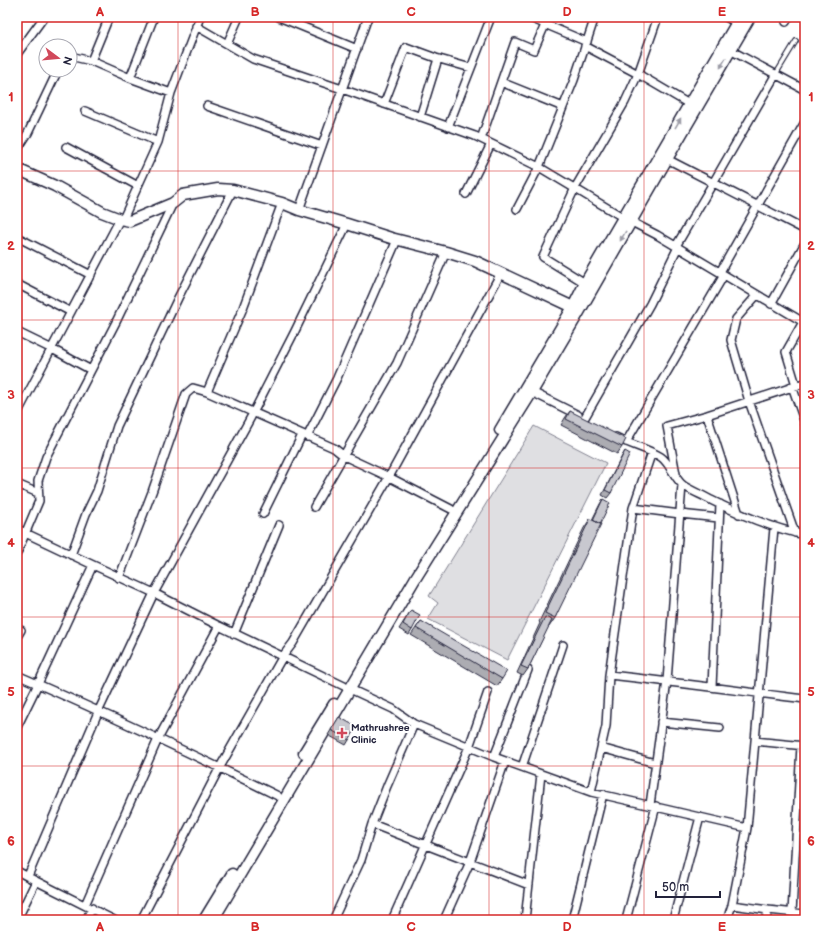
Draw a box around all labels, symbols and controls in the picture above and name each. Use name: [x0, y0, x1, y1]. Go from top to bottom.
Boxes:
text: A: [95, 4, 104, 20]
text: B: [250, 4, 260, 20]
text: C: [406, 4, 416, 20]
text: D: [562, 4, 572, 20]
text: E: [718, 4, 727, 20]
north arrow: [38, 38, 78, 78]
text: N: [60, 55, 75, 66]
one-way arrow: [719, 57, 726, 69]
text: 1: [8, 89, 14, 105]
text: 1: [808, 89, 814, 105]
one-way arrow: [675, 117, 682, 129]
one-way arrow: [619, 230, 626, 242]
text: 2: [7, 238, 15, 254]
text: 2: [807, 238, 815, 254]
text: 3: [7, 387, 15, 403]
text: 3: [807, 387, 815, 403]
text: 4: [7, 535, 15, 551]
text: 4: [807, 535, 815, 551]
text: 5: [7, 684, 15, 700]
text: 5: [807, 684, 815, 700]
place label: Mathrushree Clinic: [351, 722, 410, 746]
marker: Mathrushree Clinic: [336, 727, 348, 739]
text: 6: [7, 833, 15, 849]
text: 6: [807, 833, 815, 849]
scale bar: [656, 873, 720, 899]
text: 50 m: [662, 880, 689, 895]
text: A: [95, 919, 104, 935]
text: B: [250, 919, 260, 935]
text: C: [406, 919, 416, 935]
text: D: [562, 919, 572, 935]
text: E: [718, 919, 727, 935]

